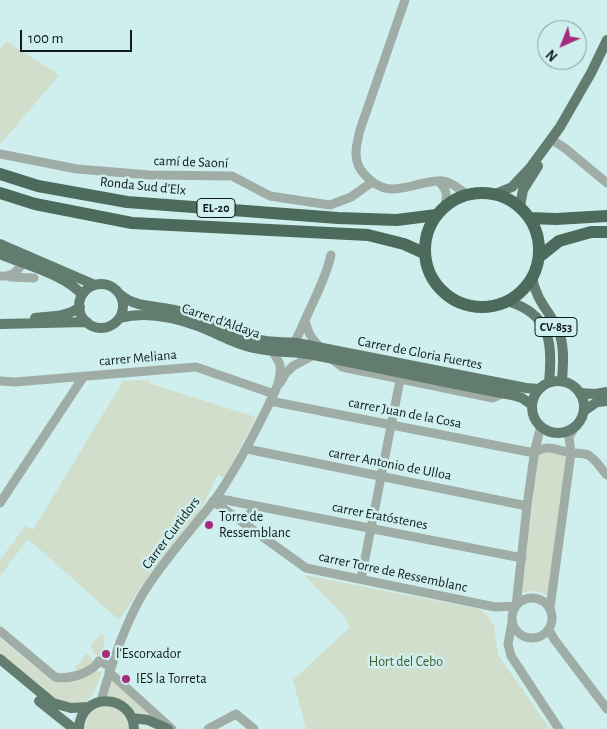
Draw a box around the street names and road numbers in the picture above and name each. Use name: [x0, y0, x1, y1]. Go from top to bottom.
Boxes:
street label: camí de Saoní: [153, 152, 229, 172]
street label: Ronda Sud d'Elx: [99, 173, 187, 199]
road number: EL-20: [197, 198, 235, 218]
street label: Carrer d'Aldaya: [180, 300, 262, 342]
road number: CV-853: [535, 318, 577, 337]
street label: Carrer de Gloria Fuertes: [356, 333, 484, 373]
street label: carrer Meliana: [98, 346, 178, 370]
street label: carrer Juan de la Cosa: [347, 394, 463, 432]
street label: carrer Antonio de Ulloa: [327, 444, 453, 484]
street label: Carrer Curtidors: [138, 494, 204, 572]
street label: carrer Eratóstenes: [331, 498, 429, 534]
street label: carrer Torre de Ressemblanc: [317, 548, 469, 596]

